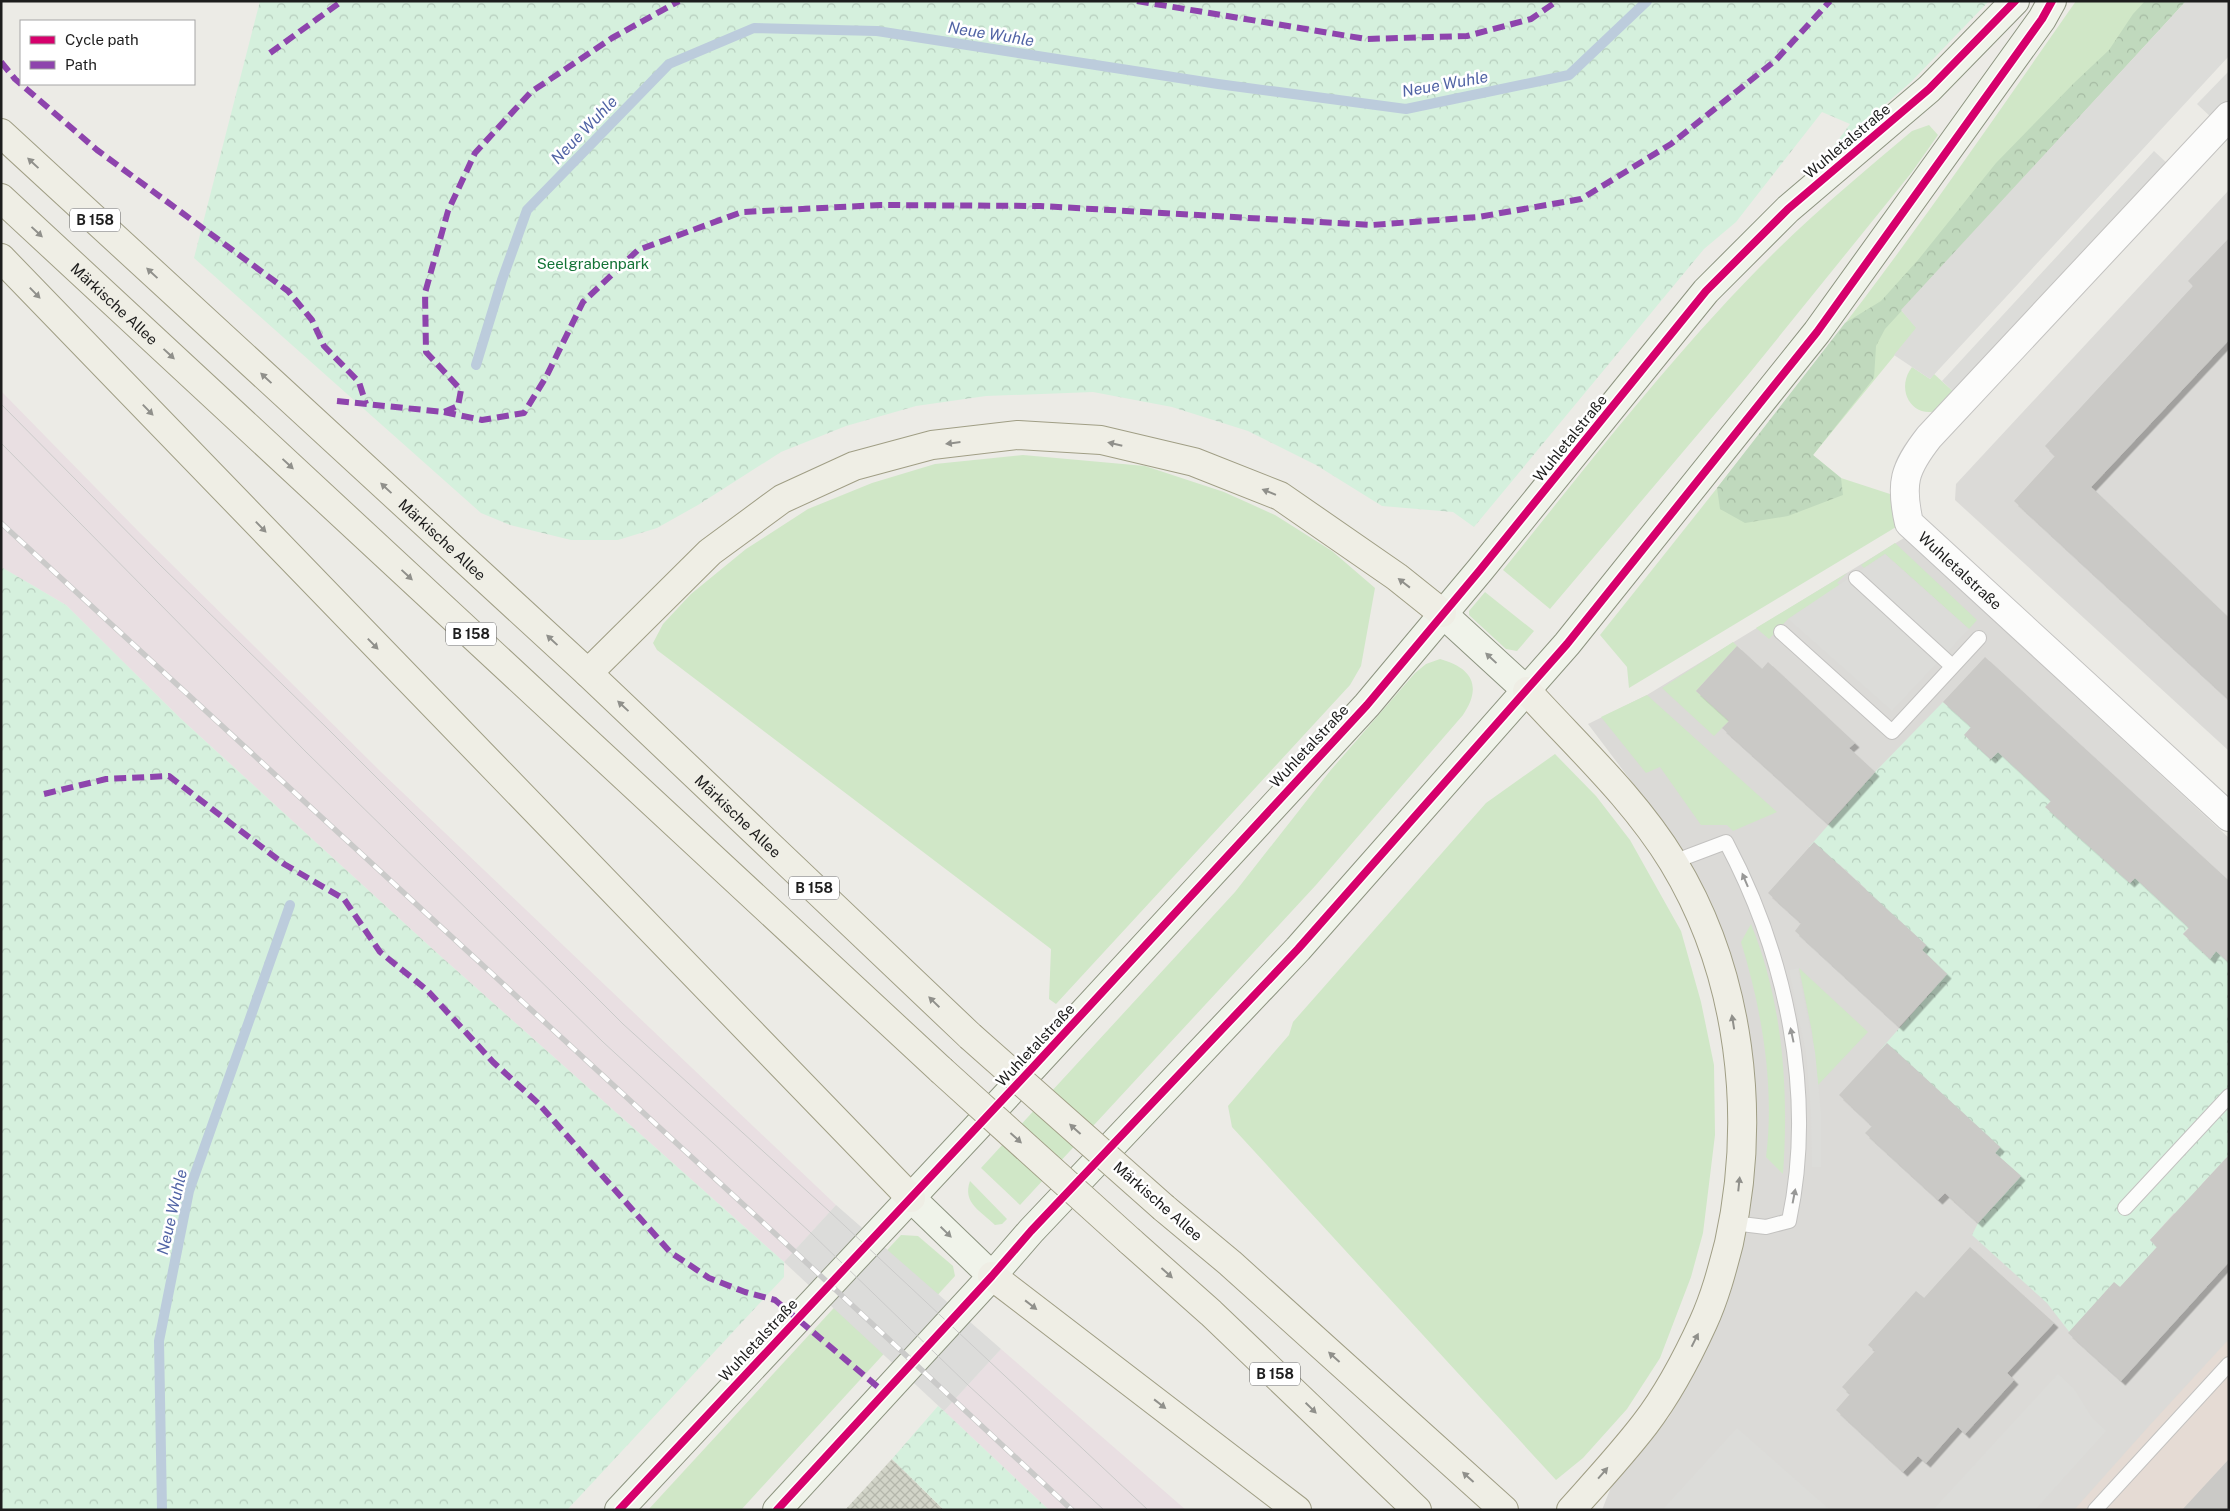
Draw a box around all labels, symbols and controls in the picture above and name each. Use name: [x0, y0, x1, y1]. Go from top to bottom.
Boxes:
water label: Neue Wuhle: [946, 18, 1036, 50]
legend: [20, 20, 195, 85]
text: Cycle path: [65, 31, 139, 48]
text: Path: [65, 56, 97, 73]
water label: Neue Wuhle: [1400, 67, 1490, 101]
water label: Neue Wuhle: [547, 92, 621, 168]
street label: Wuhletalstraße: [1801, 100, 1893, 182]
one-way arrow: [28, 157, 40, 169]
road number: B 158: [70, 208, 120, 232]
one-way arrow: [31, 226, 43, 237]
park label: Seelgrabenpark: [537, 255, 649, 272]
street label: Märkische Allee: [68, 259, 162, 348]
one-way arrow: [147, 267, 159, 279]
one-way arrow: [29, 286, 41, 298]
one-way arrow: [163, 348, 175, 360]
one-way arrow: [261, 372, 273, 384]
street label: Wuhletalstraße: [1530, 391, 1610, 485]
one-way arrow: [142, 403, 154, 415]
one-way arrow: [945, 439, 961, 447]
one-way arrow: [1107, 440, 1122, 448]
one-way arrow: [282, 459, 294, 470]
one-way arrow: [380, 482, 392, 494]
one-way arrow: [1262, 488, 1277, 495]
street label: Märkische Allee: [396, 495, 490, 583]
one-way arrow: [254, 521, 266, 533]
street label: Wuhletalstraße: [1915, 528, 2006, 613]
one-way arrow: [401, 569, 413, 581]
one-way arrow: [1398, 577, 1411, 588]
road number: B 158: [446, 622, 496, 646]
one-way arrow: [546, 634, 558, 646]
one-way arrow: [367, 637, 379, 649]
one-way arrow: [1486, 652, 1498, 664]
one-way arrow: [617, 700, 629, 712]
street label: Wuhletalstraße: [1266, 701, 1352, 791]
street label: Märkische Allee: [692, 771, 785, 861]
one-way arrow: [1740, 872, 1748, 887]
road number: B 158: [789, 876, 839, 900]
one-way arrow: [929, 996, 941, 1008]
street label: Wuhletalstraße: [992, 1000, 1078, 1090]
one-way arrow: [1729, 1014, 1737, 1030]
one-way arrow: [1787, 1026, 1795, 1042]
one-way arrow: [1070, 1123, 1082, 1135]
one-way arrow: [1010, 1132, 1022, 1144]
street label: Märkische Allee: [1110, 1158, 1206, 1244]
water label: Neue Wuhle: [153, 1167, 191, 1257]
one-way arrow: [1735, 1176, 1743, 1192]
one-way arrow: [1791, 1188, 1799, 1204]
one-way arrow: [940, 1226, 952, 1238]
one-way arrow: [1160, 1268, 1173, 1279]
street label: Wuhletalstraße: [715, 1295, 801, 1385]
one-way arrow: [1024, 1300, 1038, 1310]
one-way arrow: [1691, 1332, 1699, 1347]
one-way arrow: [1327, 1351, 1340, 1362]
road number: B 158: [1250, 1362, 1300, 1386]
one-way arrow: [1153, 1399, 1167, 1409]
one-way arrow: [1305, 1402, 1317, 1414]
one-way arrow: [1597, 1467, 1609, 1479]
one-way arrow: [1462, 1471, 1474, 1483]

